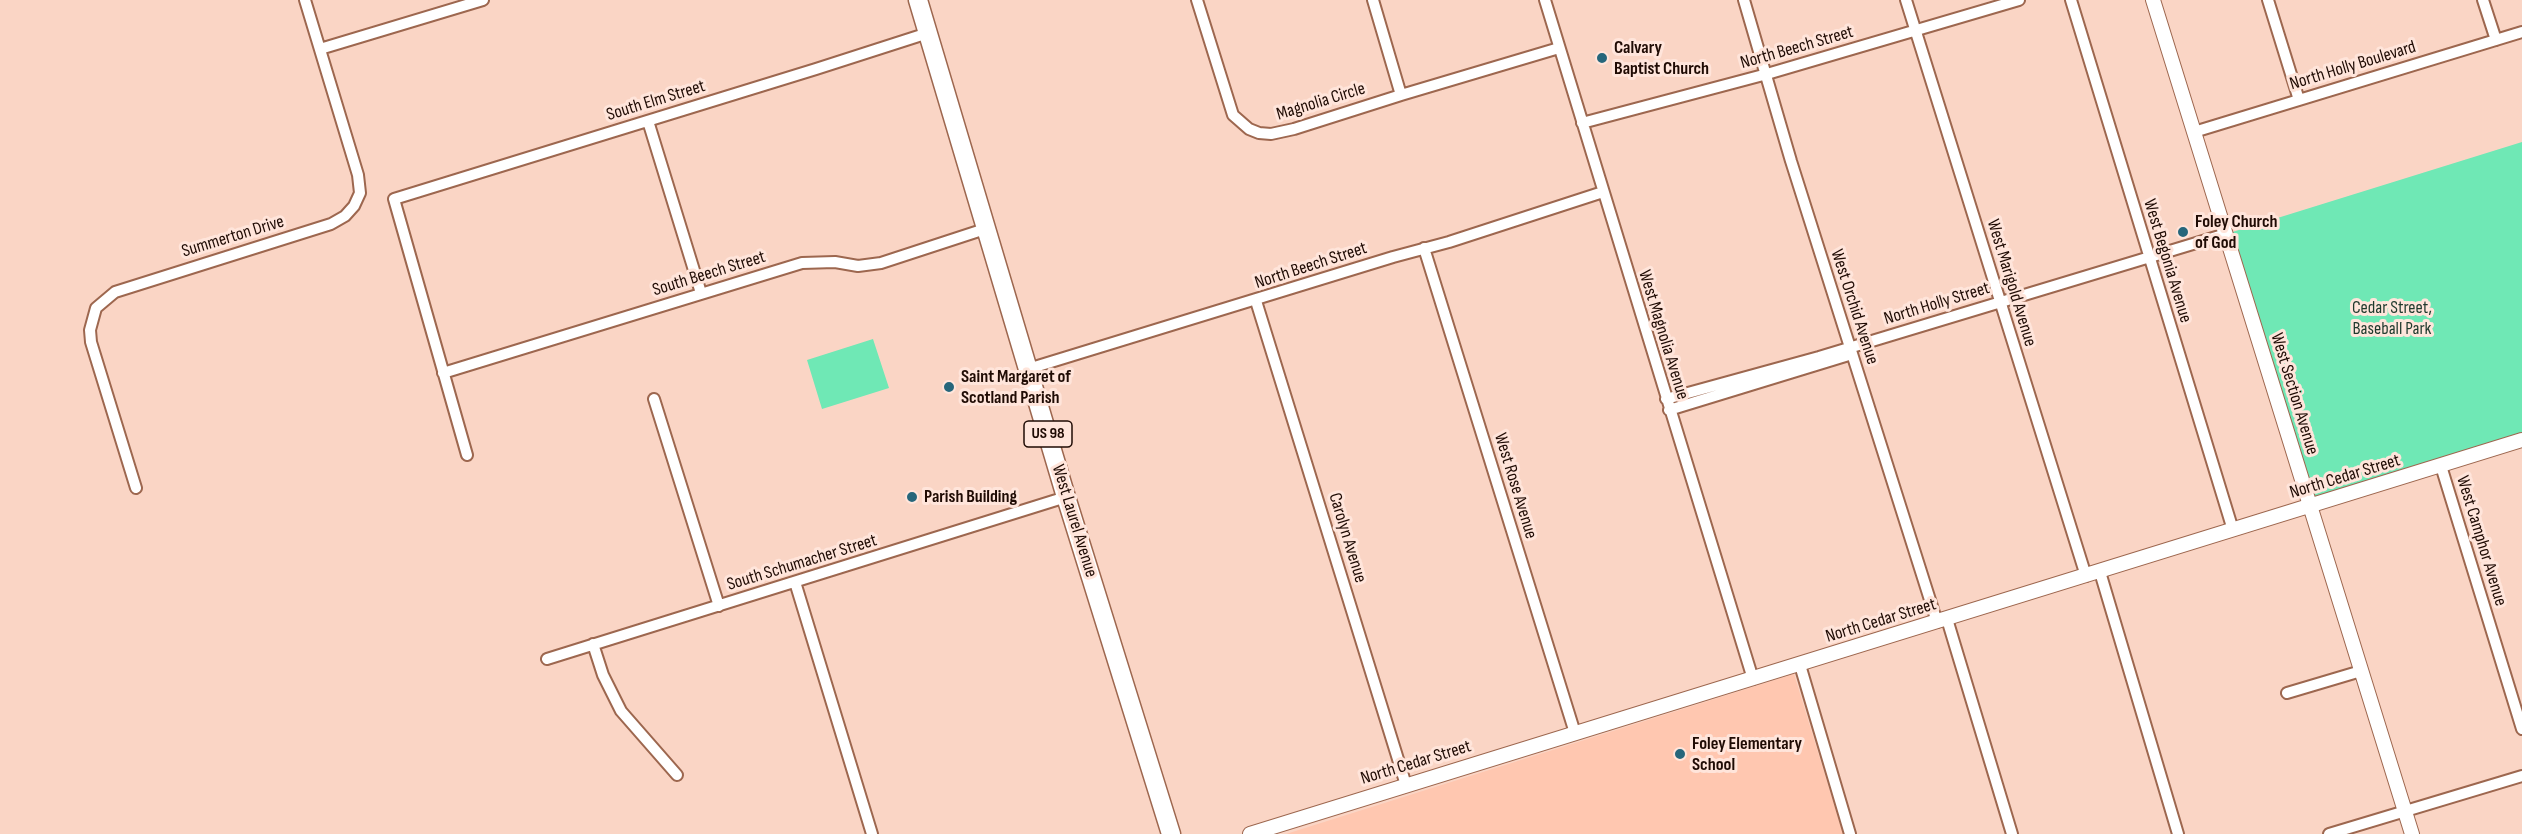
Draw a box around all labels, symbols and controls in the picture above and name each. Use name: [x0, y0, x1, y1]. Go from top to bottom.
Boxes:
street label: North Beech Street: [1738, 22, 1856, 74]
place label: Calvary Baptist Church: [1614, 37, 1709, 80]
street label: North Holly Boulevard: [2287, 37, 2419, 95]
marker: Calvary Baptist Church: [1595, 51, 1609, 65]
street label: South Elm Street: [604, 76, 708, 126]
street label: Magnolia Circle: [1274, 78, 1368, 126]
street label: West Begonia Avenue: [2138, 197, 2196, 325]
street label: Summerton Drive: [179, 211, 287, 263]
place label: Foley Church of God: [2195, 211, 2278, 254]
street label: West Marigold Avenue: [1981, 217, 2041, 349]
marker: Foley Church of God: [2176, 225, 2190, 239]
street label: North Beech Street: [1252, 238, 1370, 294]
street label: South Beech Street: [650, 247, 768, 301]
street label: West Orchid Avenue: [1825, 247, 1883, 367]
street label: West Magnolia Avenue: [1633, 268, 1693, 402]
street label: North Holly Street: [1882, 278, 1992, 330]
park label: Cedar Street, Baseball Park: [2352, 297, 2432, 340]
street label: West Section Avenue: [2265, 330, 2323, 458]
place label: Saint Margaret of Scotland Parish: [961, 366, 1071, 409]
marker: Saint Margaret of Scotland Parish: [942, 380, 956, 394]
road number: US 98: [1024, 421, 1072, 447]
street label: West Rose Avenue: [1489, 430, 1541, 542]
street label: North Cedar Street: [2287, 450, 2403, 504]
street label: West Laurel Avenue: [1047, 462, 1101, 580]
street label: West Camphor Avenue: [2451, 473, 2511, 609]
place label: Parish Building: [924, 486, 1017, 508]
marker: Parish Building: [905, 490, 919, 504]
street label: Carolyn Avenue: [1323, 491, 1371, 585]
street label: South Schumacher Street: [724, 530, 880, 596]
street label: North Cedar Street: [1823, 594, 1939, 648]
place label: Foley Elementary School: [1692, 733, 1802, 776]
street label: North Cedar Street: [1358, 736, 1474, 790]
marker: Foley Elementary School: [1673, 747, 1687, 761]

